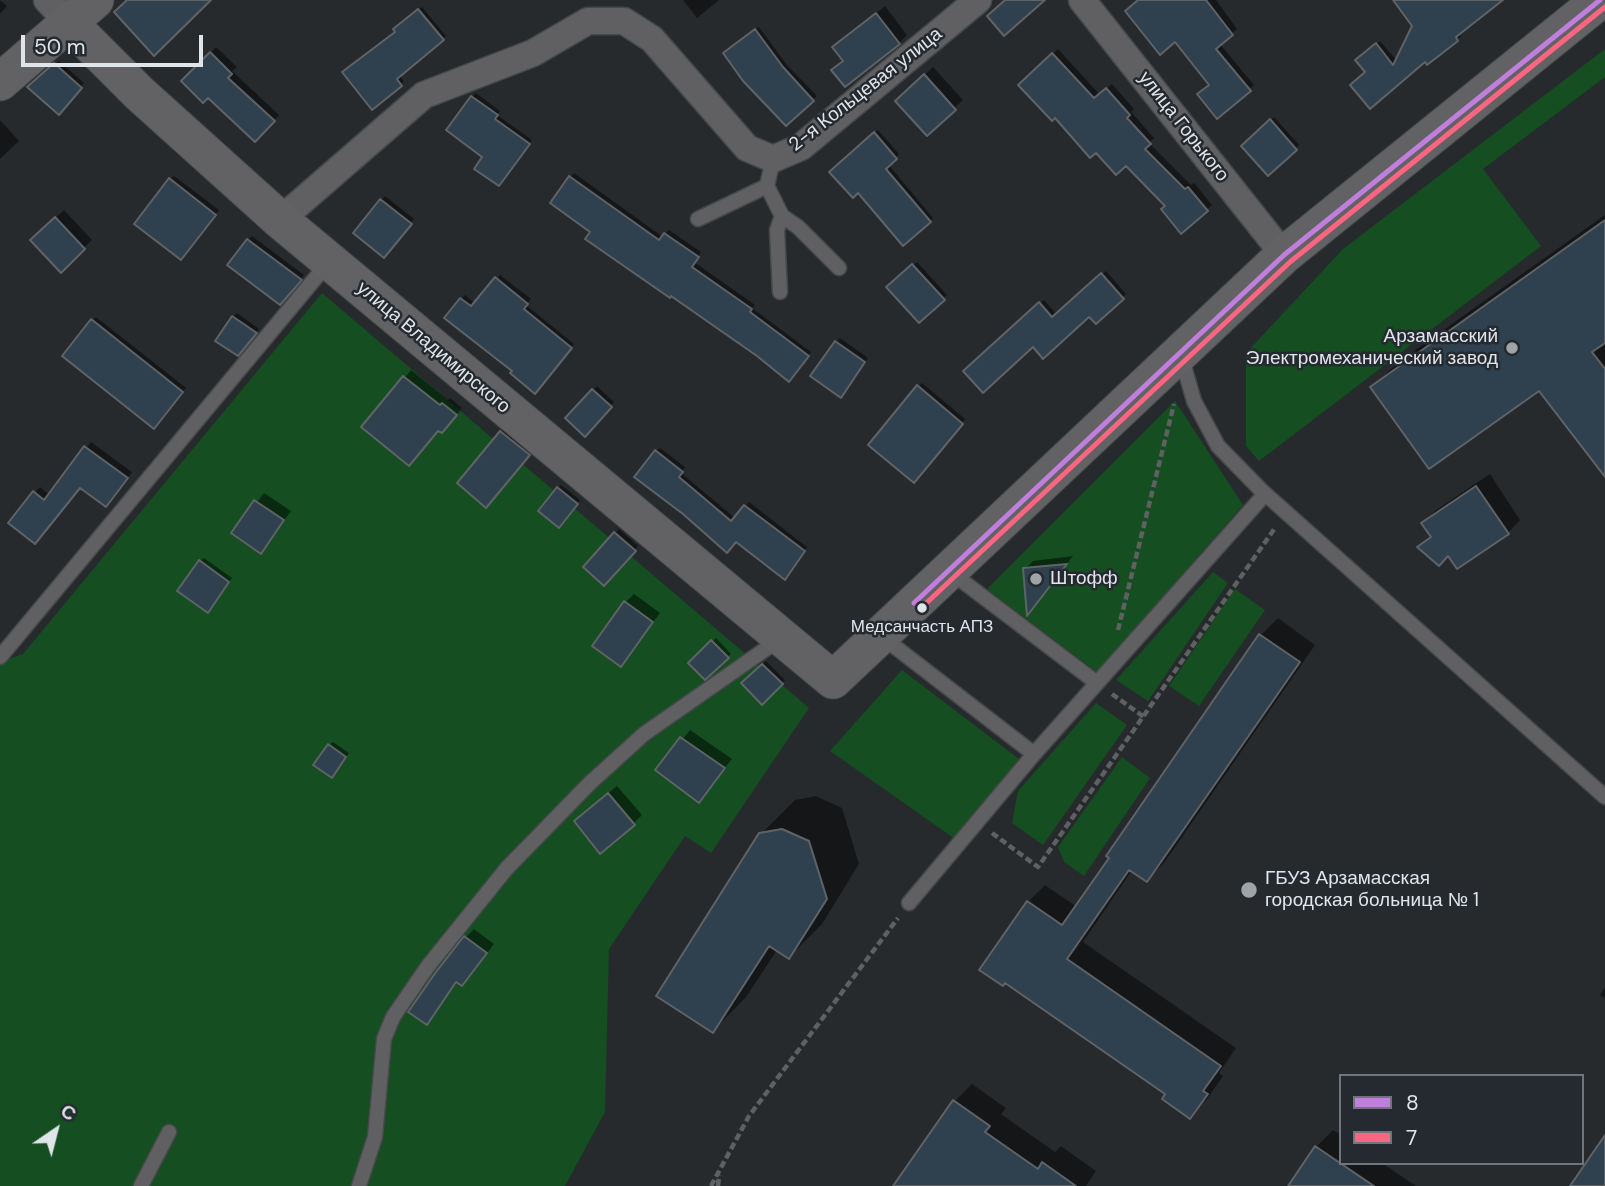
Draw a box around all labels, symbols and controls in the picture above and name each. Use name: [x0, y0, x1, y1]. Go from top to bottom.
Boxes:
scale bar: [24, 21, 206, 65]
street label: 2-я Кольцевая улица: [785, 23, 947, 157]
text: 50 m: [34, 33, 85, 61]
street label: улица Горького: [1133, 67, 1233, 187]
street label: улица Владимирского: [352, 277, 514, 419]
place label: Арзамасский Электромеханический завод: [1246, 326, 1498, 370]
marker: Арзамасский Электромеханический завод: [1504, 340, 1520, 356]
place label: Штофф: [1050, 568, 1118, 590]
marker: Штофф: [1028, 571, 1044, 587]
marker: Медсанчасть АПЗ: [915, 601, 929, 615]
place label: Медсанчасть АПЗ: [851, 618, 993, 638]
place label: ГБУЗ Арзамасская городская больница № 1: [1265, 868, 1479, 912]
marker: ГБУЗ Арзамасская городская больница № 1: [1239, 880, 1259, 900]
legend: [1339, 1074, 1584, 1165]
text: 8: [1406, 1089, 1419, 1117]
north arrow: [21, 1095, 91, 1165]
text: С: [56, 1098, 81, 1127]
text: 7: [1406, 1124, 1417, 1152]

